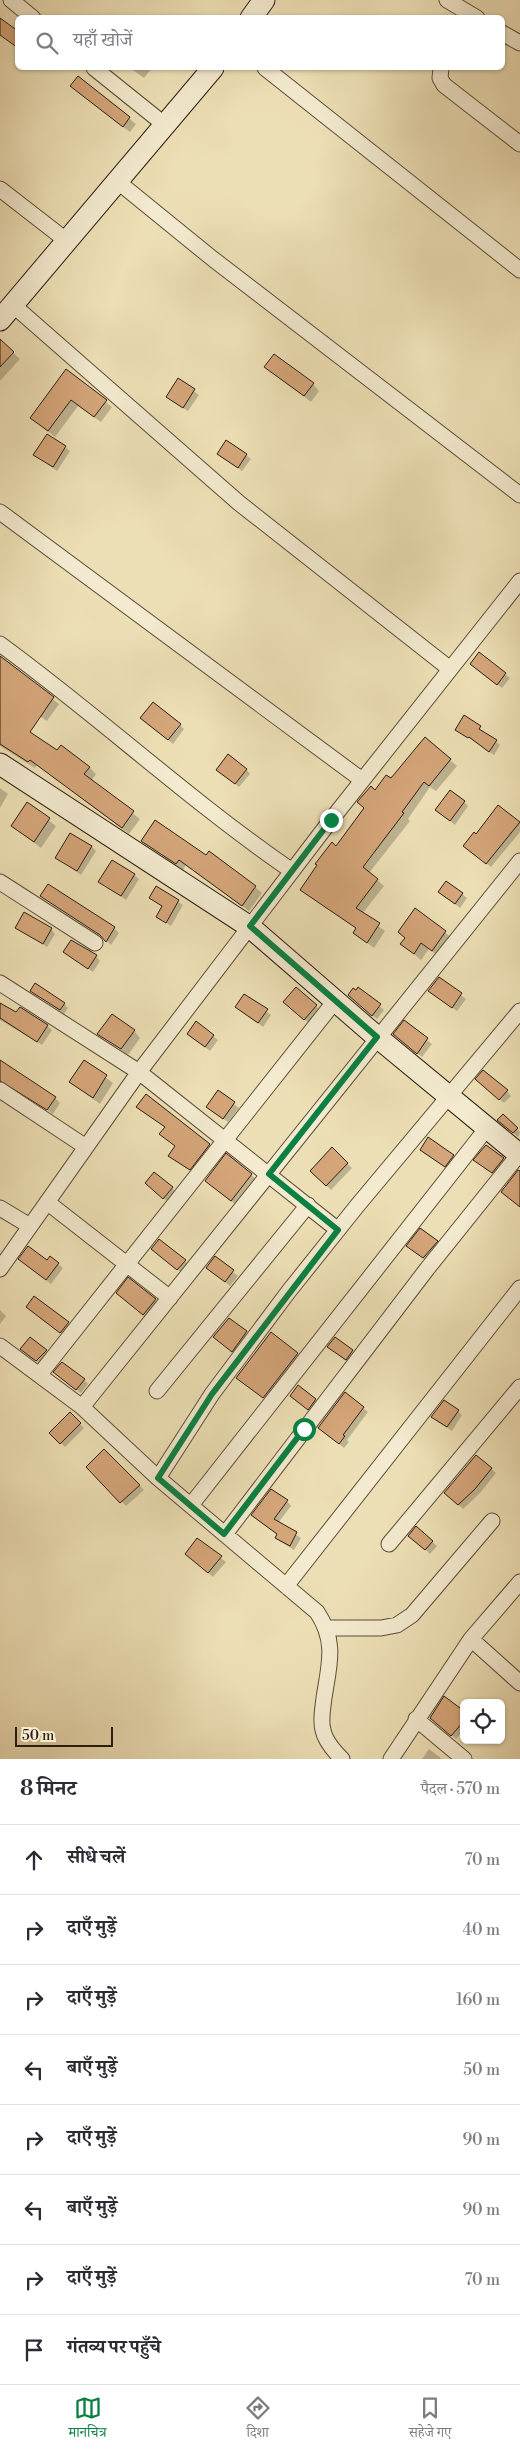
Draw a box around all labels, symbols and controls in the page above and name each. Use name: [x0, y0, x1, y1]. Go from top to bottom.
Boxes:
search box: [15, 15, 505, 70]
text: यहाँ खोजें: [73, 28, 133, 52]
icon: search: [33, 29, 61, 57]
route end: [320, 809, 343, 832]
route start: [293, 1418, 316, 1441]
map controls: [460, 1699, 505, 1744]
button: locate: [460, 1699, 505, 1744]
scale bar: [15, 1724, 112, 1747]
text: 50 m: [22, 1727, 54, 1745]
text: 8 मिनट: [20, 1776, 77, 1802]
text: पैदल · 570 m: [421, 1779, 500, 1799]
text: सीधे चलें: [67, 1845, 125, 1869]
icon: ahead: [20, 1846, 48, 1874]
text: 70 m: [464, 1850, 500, 1870]
text: दाएँ मुड़ें: [67, 1915, 117, 1939]
icon: right: [20, 1916, 48, 1944]
text: 40 m: [463, 1920, 500, 1940]
text: दाएँ मुड़ें: [67, 1985, 117, 2009]
icon: right: [20, 1986, 48, 2014]
text: 160 m: [456, 1990, 500, 2010]
text: बाएँ मुड़ें: [67, 2055, 117, 2079]
icon: left: [20, 2056, 48, 2084]
text: 50 m: [463, 2060, 500, 2080]
text: दाएँ मुड़ें: [67, 2125, 117, 2149]
icon: right: [20, 2126, 48, 2154]
text: 90 m: [462, 2130, 500, 2150]
text: बाएँ मुड़ें: [67, 2195, 117, 2219]
icon: left: [20, 2196, 48, 2224]
text: 90 m: [462, 2200, 500, 2220]
text: दाएँ मुड़ें: [67, 2265, 117, 2289]
icon: right: [20, 2266, 48, 2294]
text: 70 m: [464, 2270, 500, 2290]
text: गंतव्य पर पहुँचे: [67, 2335, 161, 2359]
icon: arrive: [20, 2336, 48, 2364]
tab: मानचित्र: [69, 2394, 107, 2446]
tab: दिशा: [244, 2394, 272, 2446]
tab: सहेजे गए: [409, 2394, 451, 2446]

